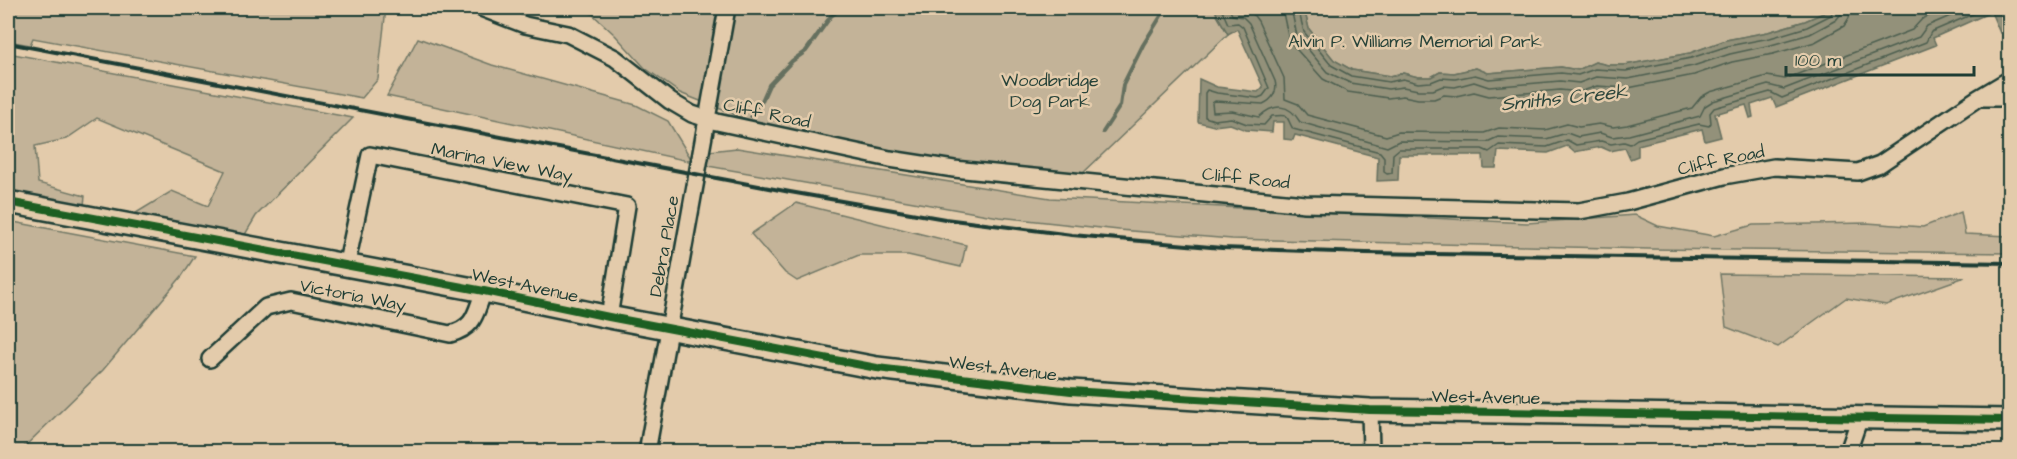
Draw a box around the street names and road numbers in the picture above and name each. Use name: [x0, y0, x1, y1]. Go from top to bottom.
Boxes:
street label: Cliff Road: [721, 92, 813, 135]
street label: Marina View Way: [429, 137, 575, 189]
street label: Cliff Road: [1675, 139, 1767, 182]
street label: Cliff Road: [1201, 161, 1291, 196]
street label: Debra Place: [643, 193, 686, 299]
street label: West Avenue: [469, 262, 581, 309]
street label: Victoria Way: [297, 273, 408, 319]
street label: West Avenue: [947, 349, 1059, 388]
street label: West Avenue: [1431, 384, 1541, 411]

